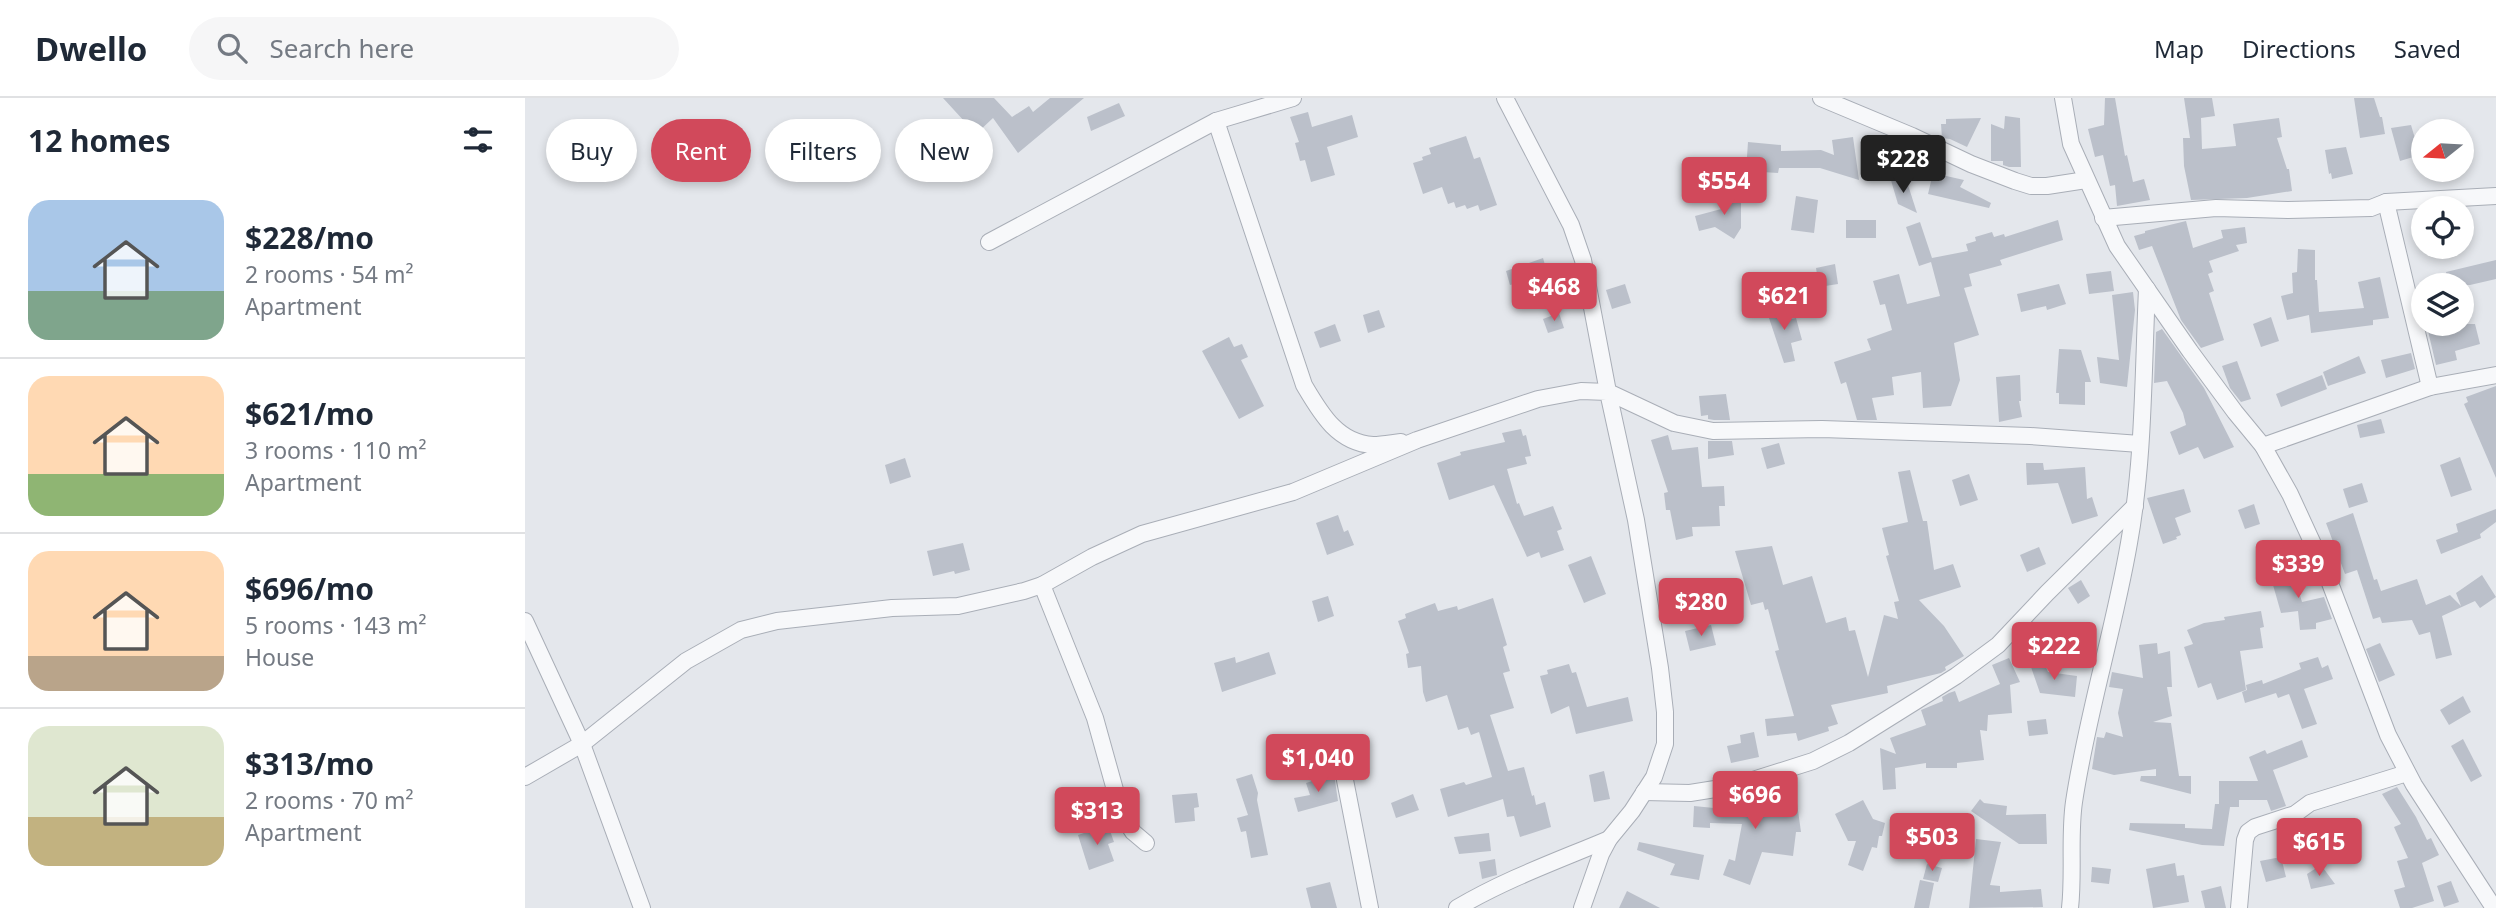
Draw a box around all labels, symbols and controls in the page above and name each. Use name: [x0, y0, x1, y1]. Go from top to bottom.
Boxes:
search box: [189, 17, 679, 80]
text: Dwello: [35, 26, 147, 71]
icon: search: [213, 29, 251, 67]
text: Search here: [269, 30, 414, 66]
text: Map: [2154, 32, 2204, 65]
text: Directions: [2242, 32, 2356, 65]
text: Saved: [2394, 32, 2461, 65]
chip: Buy: [546, 119, 637, 182]
chip: Rent: [651, 119, 751, 182]
chip: Filters: [765, 119, 881, 182]
chip: New: [895, 119, 993, 182]
north arrow: [2411, 119, 2475, 182]
map controls: [2411, 119, 2474, 336]
text: 12 homes: [28, 120, 171, 161]
icon: filters: [459, 121, 497, 159]
pin: $228: [1862, 136, 1944, 195]
text: $228: [1877, 142, 1929, 174]
pin: $554: [1683, 158, 1765, 217]
text: $554: [1698, 164, 1750, 196]
button: locate: [2411, 196, 2474, 259]
text: $228/mo: [245, 217, 374, 258]
icon: home: [84, 228, 168, 312]
text: 2 rooms · 54 m²: [245, 258, 414, 290]
pin: $468: [1513, 264, 1595, 323]
text: $468: [1528, 270, 1580, 302]
pin: $621: [1743, 272, 1825, 332]
button: layers: [2411, 273, 2474, 336]
text: $621: [1758, 279, 1810, 311]
text: Apartment: [245, 290, 362, 322]
text: $621/mo: [245, 393, 374, 434]
icon: home: [84, 404, 168, 488]
text: 3 rooms · 110 m²: [245, 434, 427, 466]
text: Apartment: [245, 466, 362, 498]
pin: $339: [2257, 540, 2339, 600]
text: $339: [2272, 547, 2324, 579]
text: $696/mo: [245, 568, 374, 609]
pin: $280: [1660, 578, 1742, 638]
icon: home: [84, 579, 168, 663]
text: $280: [1675, 585, 1727, 617]
text: 5 rooms · 143 m²: [245, 609, 427, 641]
pin: $222: [2013, 622, 2095, 682]
text: $222: [2028, 629, 2080, 661]
text: House: [245, 641, 314, 673]
pin: $1,040: [1261, 734, 1375, 794]
text: $1,040: [1282, 741, 1354, 773]
text: $313/mo: [245, 743, 374, 784]
icon: home: [84, 754, 168, 838]
pin: $696: [1714, 772, 1796, 831]
text: $696: [1729, 778, 1781, 810]
text: 2 rooms · 70 m²: [245, 784, 414, 816]
pin: $313: [1056, 788, 1138, 847]
text: $313: [1071, 794, 1123, 826]
pin: $503: [1891, 814, 1973, 873]
text: Apartment: [245, 816, 362, 848]
pin: $615: [2278, 818, 2360, 878]
text: $503: [1906, 820, 1958, 852]
text: $615: [2293, 825, 2345, 857]

